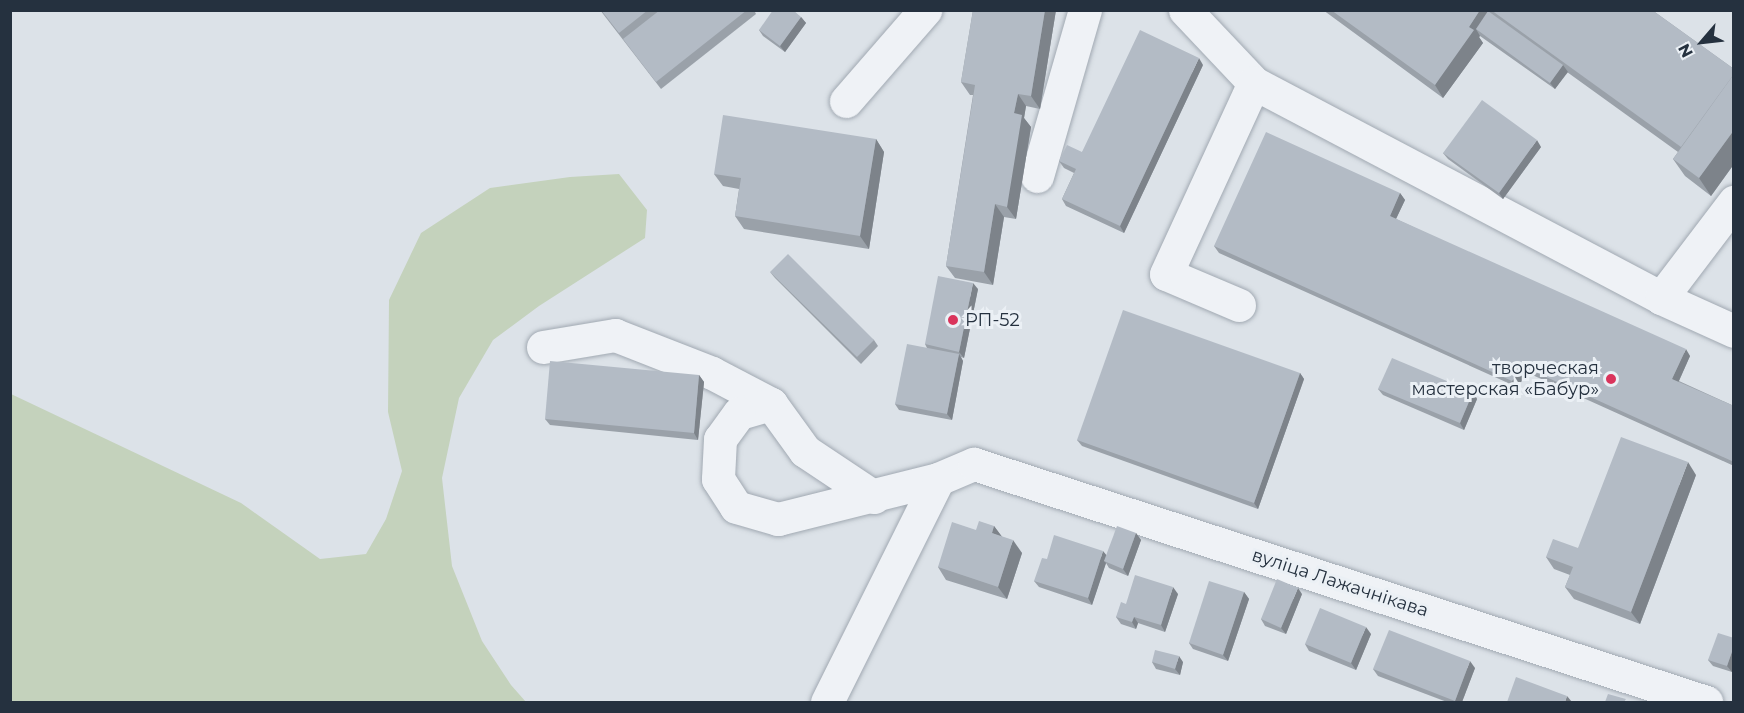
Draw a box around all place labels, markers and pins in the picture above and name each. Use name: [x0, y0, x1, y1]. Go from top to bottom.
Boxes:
place label: РП-52: [965, 309, 1020, 331]
marker: РП-52: [946, 313, 960, 327]
place label: творческая мастерская «Бабур»: [1412, 358, 1599, 400]
marker: творческая мастерская «Бабур»: [1604, 372, 1618, 386]

